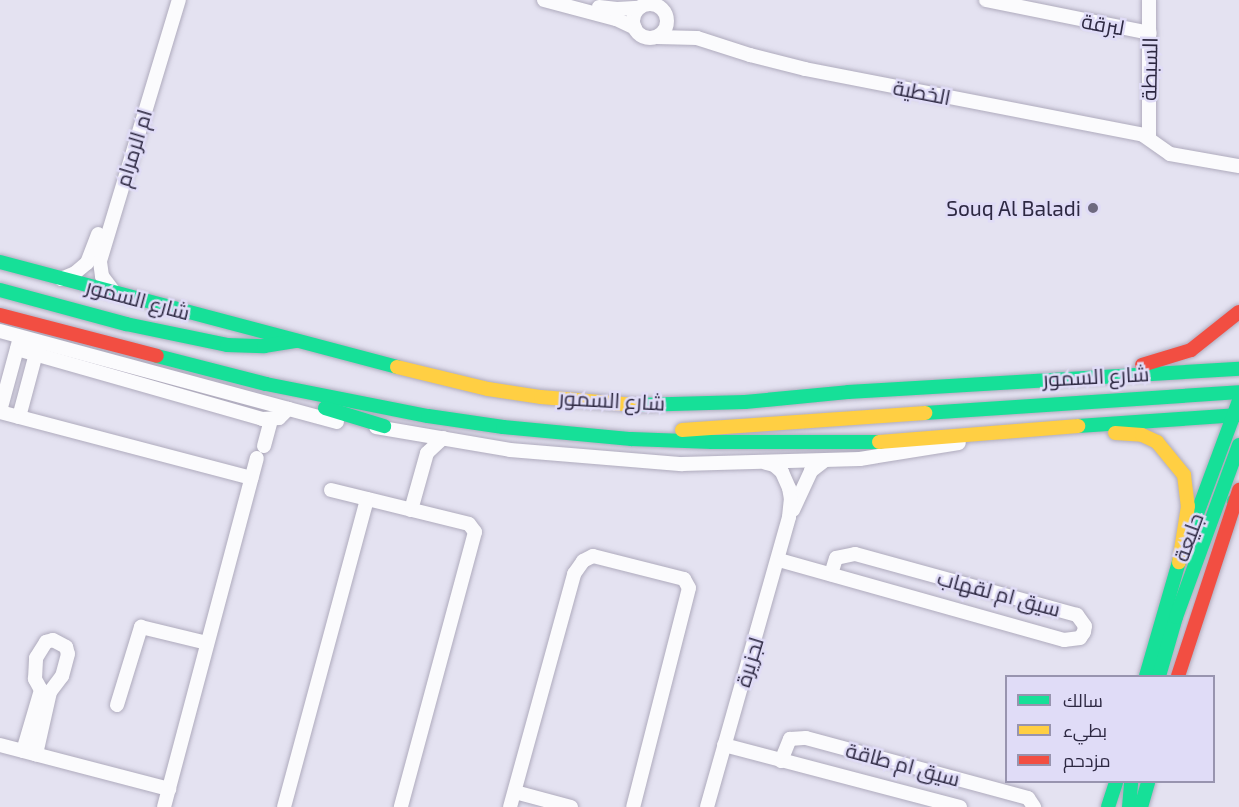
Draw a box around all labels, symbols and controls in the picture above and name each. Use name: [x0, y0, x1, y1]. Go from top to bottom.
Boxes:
street label: لبرقة: [1080, 8, 1126, 40]
street label: السبطة: [1136, 37, 1162, 101]
street label: الخطية: [891, 74, 953, 110]
street label: ام الرمرام: [109, 106, 157, 190]
place label: Souq Al Baladi: [945, 195, 1081, 221]
marker: Souq Al Baladi: [1086, 201, 1100, 215]
street label: شارع السمور: [83, 273, 193, 325]
street label: شارع السمور: [1042, 361, 1150, 391]
street label: شارع السمور: [558, 385, 666, 415]
street label: جليعة: [1168, 509, 1208, 565]
street label: سيق ام لقهاب: [935, 564, 1063, 622]
street label: لجزيرة: [730, 634, 768, 690]
legend: [1005, 675, 1215, 783]
text: سالك: [1063, 689, 1103, 711]
text: بطيء: [1063, 719, 1107, 741]
street label: سيق ام طاقة: [843, 737, 963, 791]
text: مزدحم: [1063, 749, 1111, 771]

